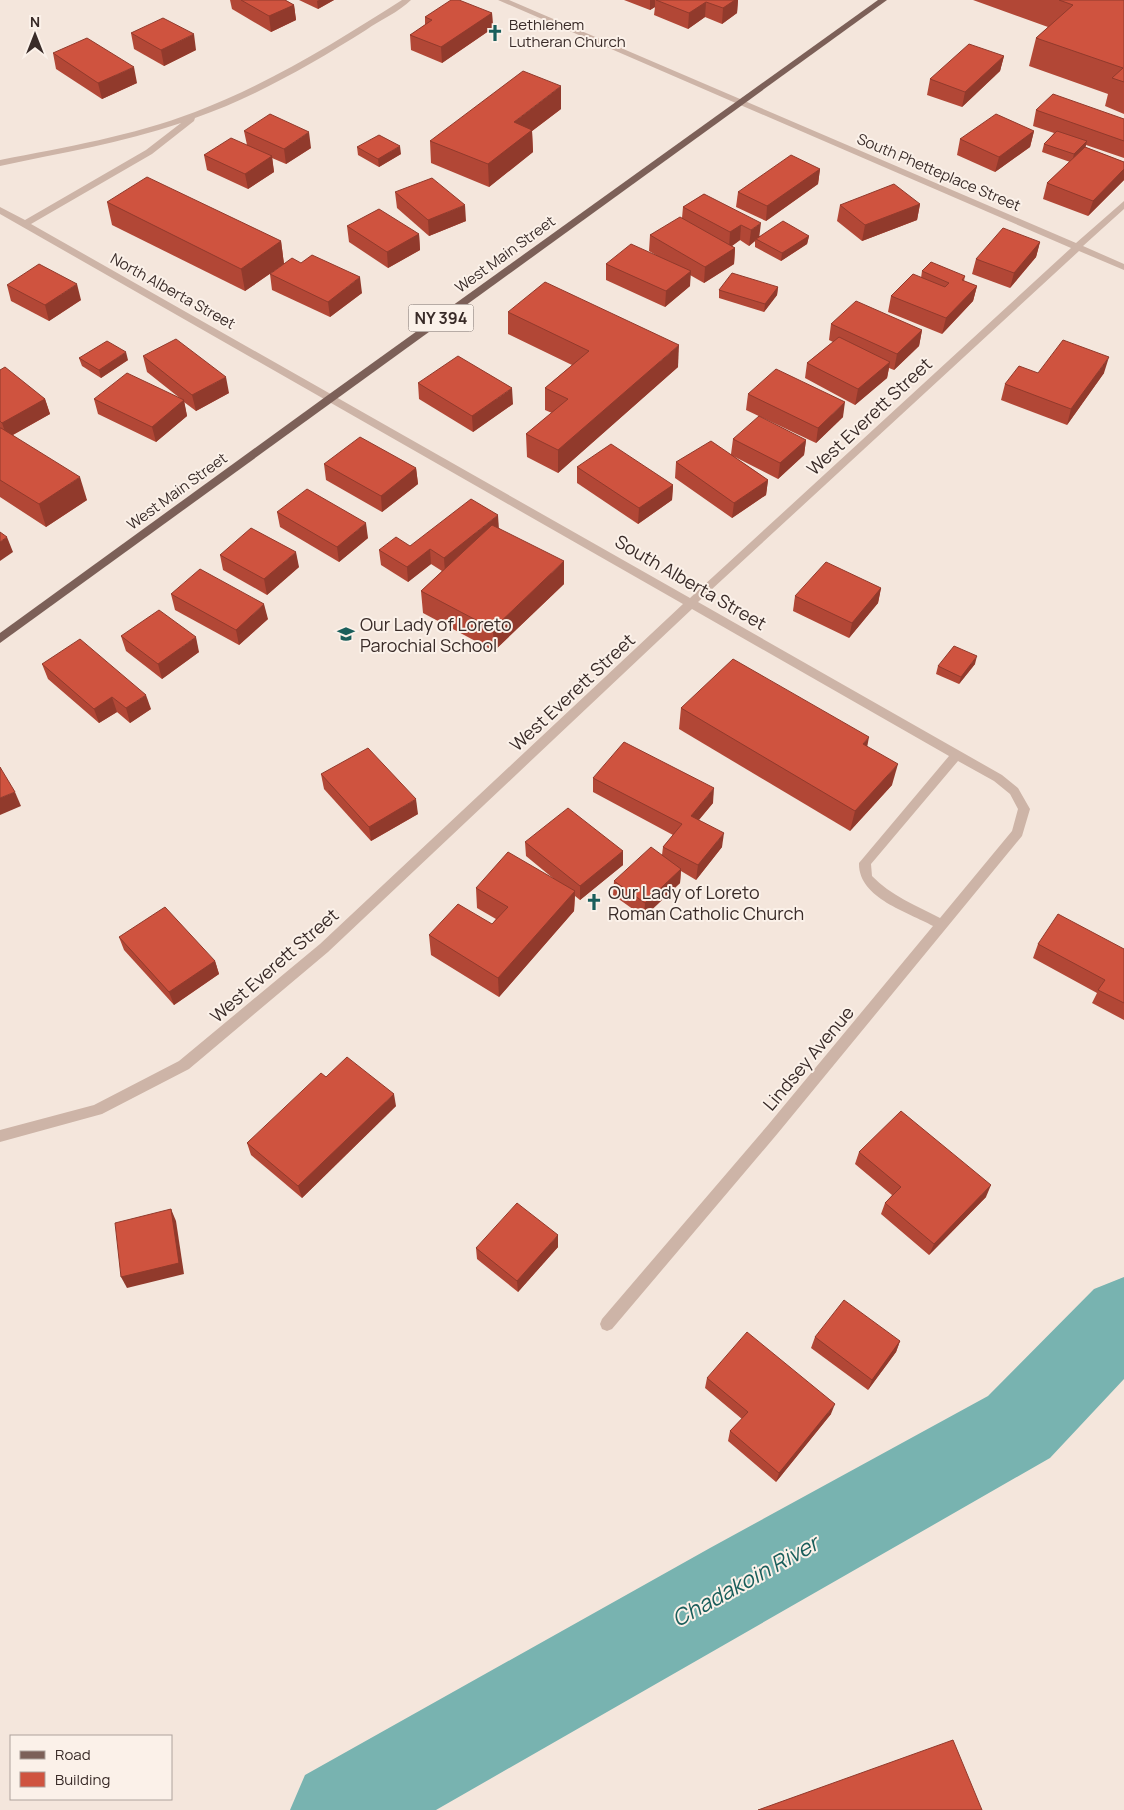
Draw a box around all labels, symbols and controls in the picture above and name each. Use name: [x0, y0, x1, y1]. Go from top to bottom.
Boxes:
north arrow: [10, 10, 60, 60]
text: N: [30, 12, 40, 31]
place label: Bethlehem Lutheran Church: [509, 14, 626, 52]
church icon: Bethlehem Lutheran Church: [485, 23, 505, 43]
street label: South Phetteplace Street: [854, 128, 1024, 216]
street label: West Main Street: [451, 210, 559, 298]
street label: North Alberta Street: [107, 248, 239, 334]
road number: NY 394: [408, 304, 474, 332]
street label: West Everett Street: [801, 352, 937, 480]
street label: West Main Street: [123, 447, 231, 535]
street label: South Alberta Street: [611, 529, 771, 635]
place label: Our Lady of Loreto Parochial School: [360, 612, 512, 657]
school or university icon: Our Lady of Loreto Parochial School: [336, 624, 356, 644]
street label: West Everett Street: [504, 628, 640, 756]
place label: Our Lady of Loreto Roman Catholic Church: [608, 880, 804, 925]
church icon: Our Lady of Loreto Roman Catholic Church: [584, 892, 604, 912]
street label: West Everett Street: [205, 903, 343, 1027]
street label: Lindsey Avenue: [757, 1001, 859, 1115]
water label: Chadakoin River: [666, 1527, 826, 1634]
legend: [10, 1735, 172, 1800]
text: Road: [55, 1744, 91, 1765]
text: Building: [55, 1769, 110, 1790]

